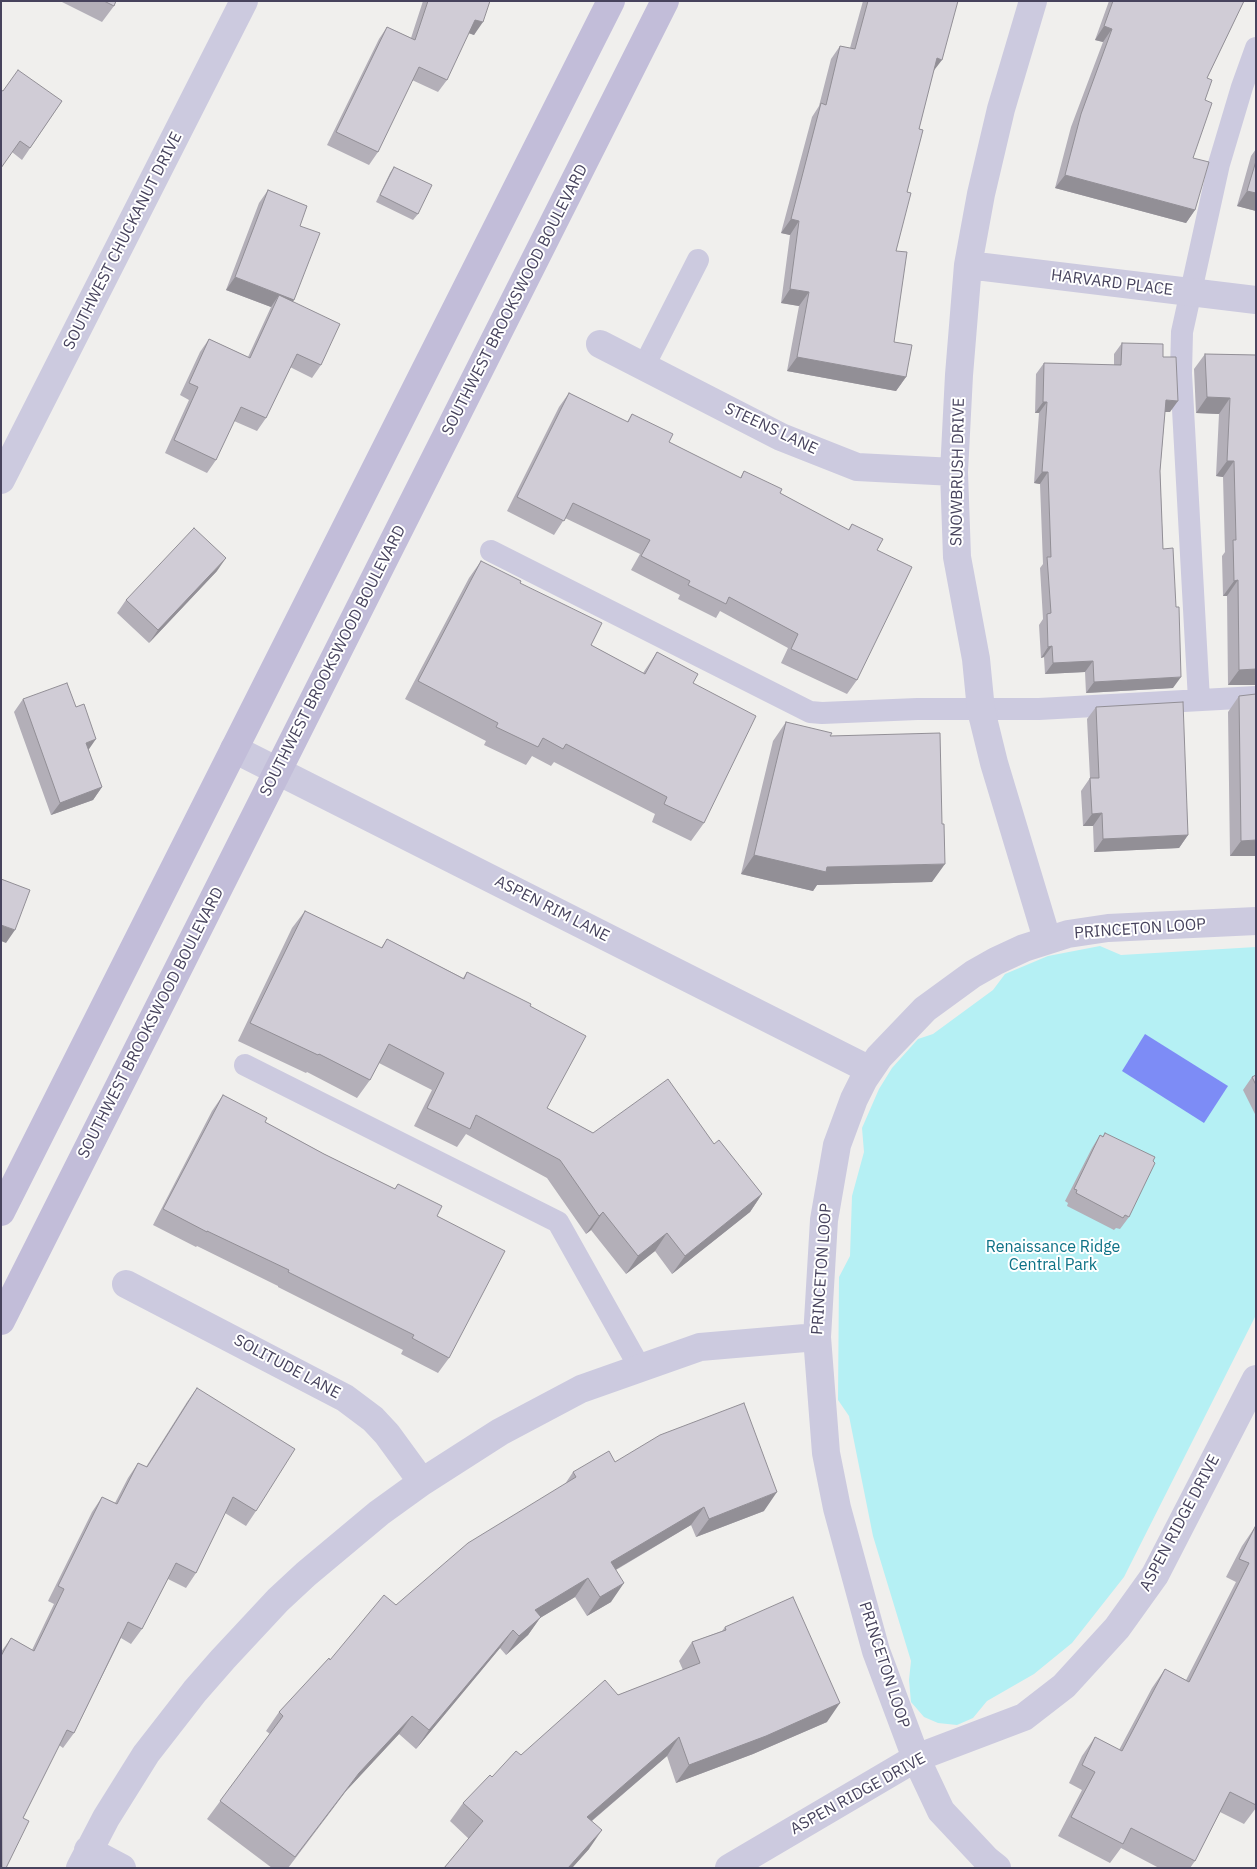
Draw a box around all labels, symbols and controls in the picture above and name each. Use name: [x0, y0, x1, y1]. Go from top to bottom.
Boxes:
street label: SOUTHWEST CHUCKANUT DRIVE: [60, 129, 186, 353]
street label: SOUTHWEST BROOKSWOOD BOULEVARD: [438, 161, 592, 439]
street label: HARVARD PLACE: [1050, 266, 1174, 300]
street label: SNOWBRUSH DRIVE: [947, 398, 969, 546]
street label: STEENS LANE: [721, 399, 821, 459]
street label: SOUTHWEST BROOKSWOOD BOULEVARD: [256, 522, 410, 800]
street label: ASPEN RIM LANE: [491, 872, 613, 946]
street label: SOUTHWEST BROOKSWOOD BOULEVARD: [74, 884, 228, 1162]
street label: PRINCETON LOOP: [1073, 915, 1207, 943]
street label: PRINCETON LOOP: [808, 1202, 836, 1336]
park label: Renaissance Ridge Central Park: [986, 1237, 1120, 1275]
street label: SOLITUDE LANE: [230, 1331, 344, 1403]
street label: ASPEN RIDGE DRIVE: [1136, 1452, 1224, 1594]
street label: PRINCETON LOOP: [854, 1599, 914, 1731]
street label: ASPEN RIDGE DRIVE: [787, 1749, 929, 1839]

